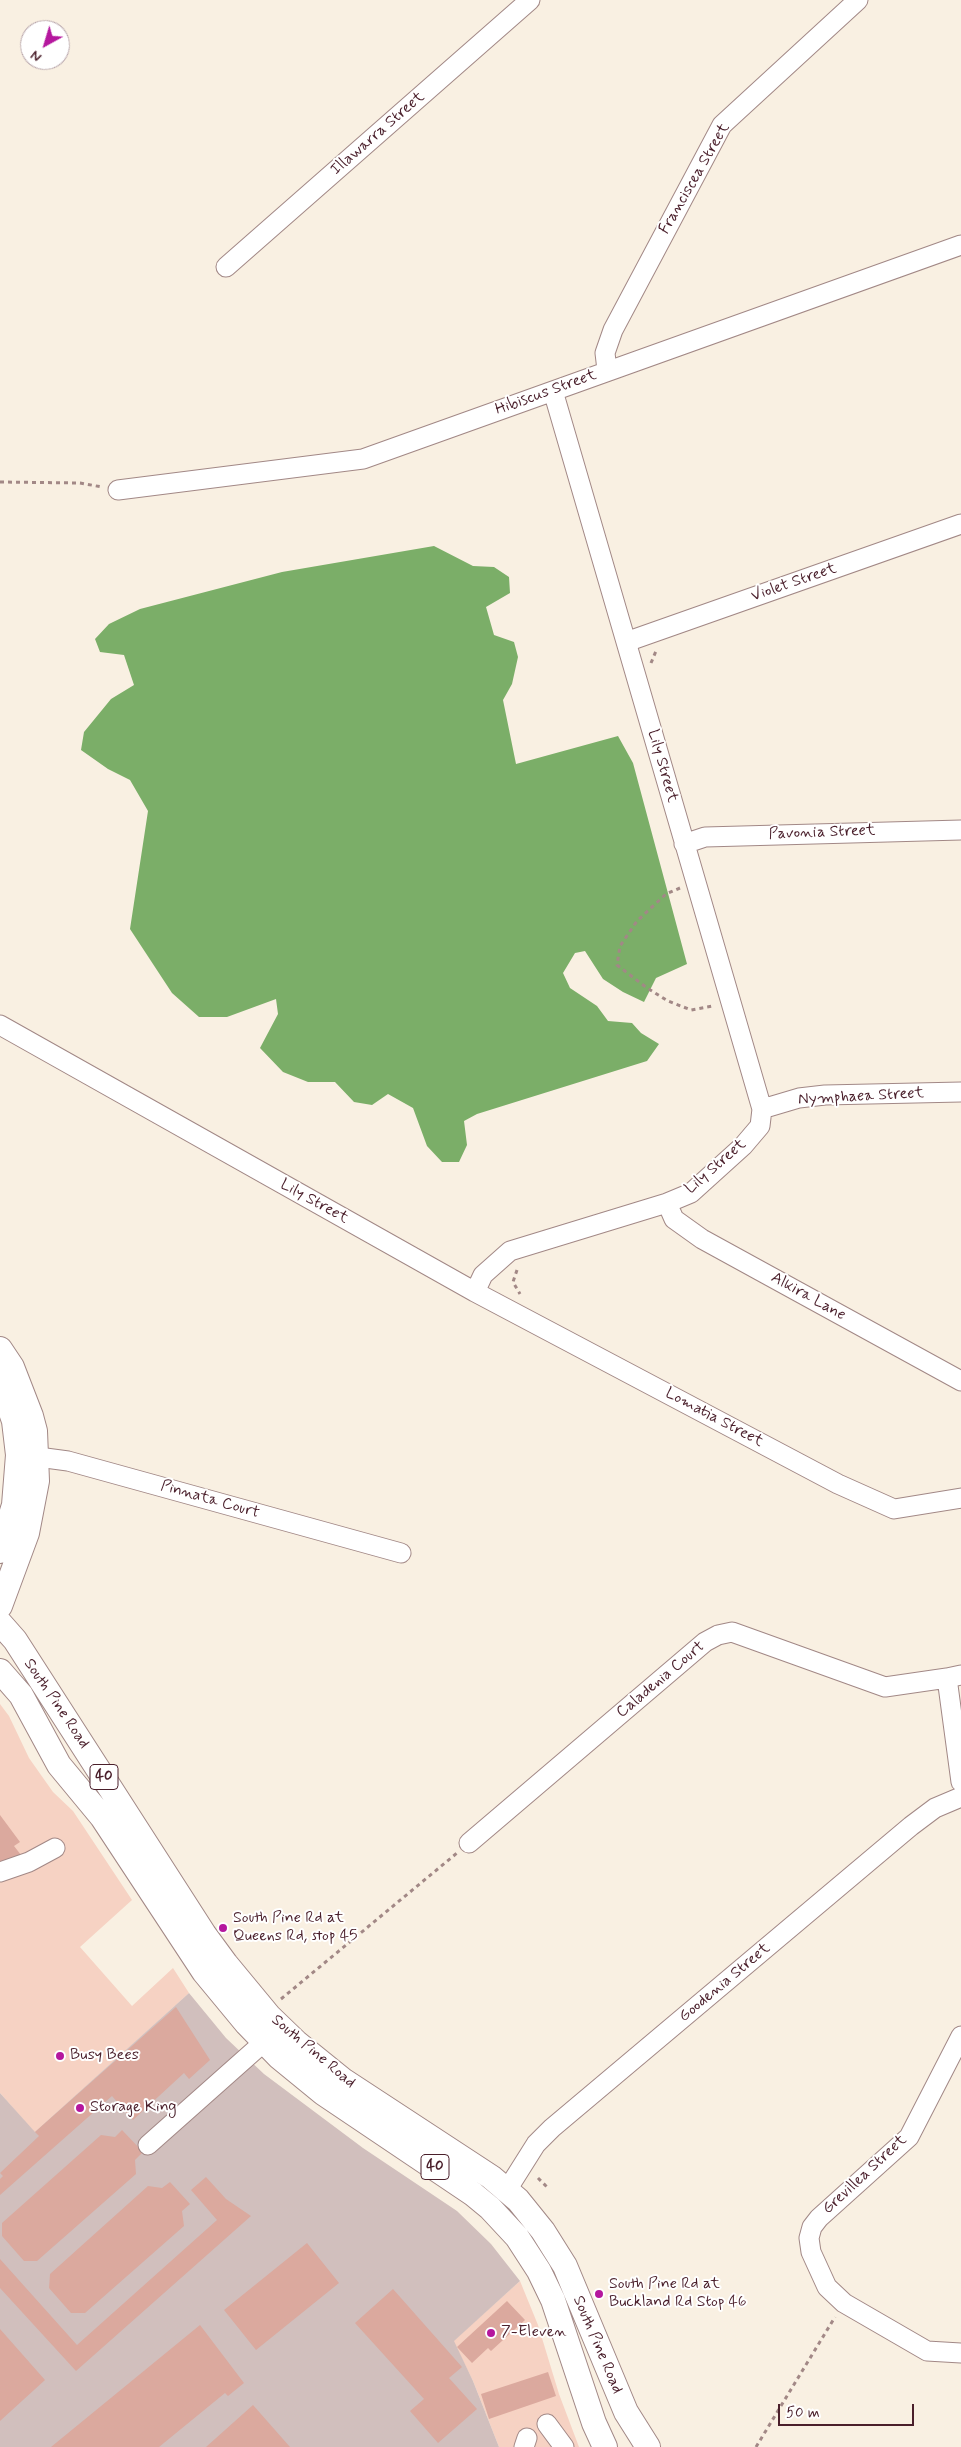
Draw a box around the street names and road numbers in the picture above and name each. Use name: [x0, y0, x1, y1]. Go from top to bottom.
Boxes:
street label: Illawarra Street: [327, 88, 429, 180]
street label: Franciscea Street: [655, 120, 735, 238]
street label: Hibiscus Street: [493, 366, 599, 420]
street label: Violet Street: [749, 559, 839, 607]
street label: Lily Street: [642, 727, 682, 805]
street label: Pavonia Street: [768, 822, 876, 844]
street label: Nymphaea Street: [798, 1084, 924, 1110]
street label: Lily Street: [681, 1135, 751, 1199]
street label: Lily Street: [277, 1175, 351, 1229]
street label: Alkira Lane: [767, 1269, 849, 1325]
street label: Lomatia Street: [662, 1384, 766, 1452]
street label: Pinnata Court: [158, 1477, 262, 1523]
street label: Caladenia Court: [613, 1637, 709, 1723]
street label: South Pine Road: [19, 1655, 93, 1753]
road number: 40: [90, 1764, 118, 1790]
street label: Goodenia Street: [675, 1939, 775, 2027]
street label: South Pine Road: [267, 2011, 359, 2093]
street label: Grevillea Street: [819, 2131, 911, 2219]
road number: 40: [421, 2154, 449, 2180]
street label: South Pine Road: [568, 2293, 626, 2397]

